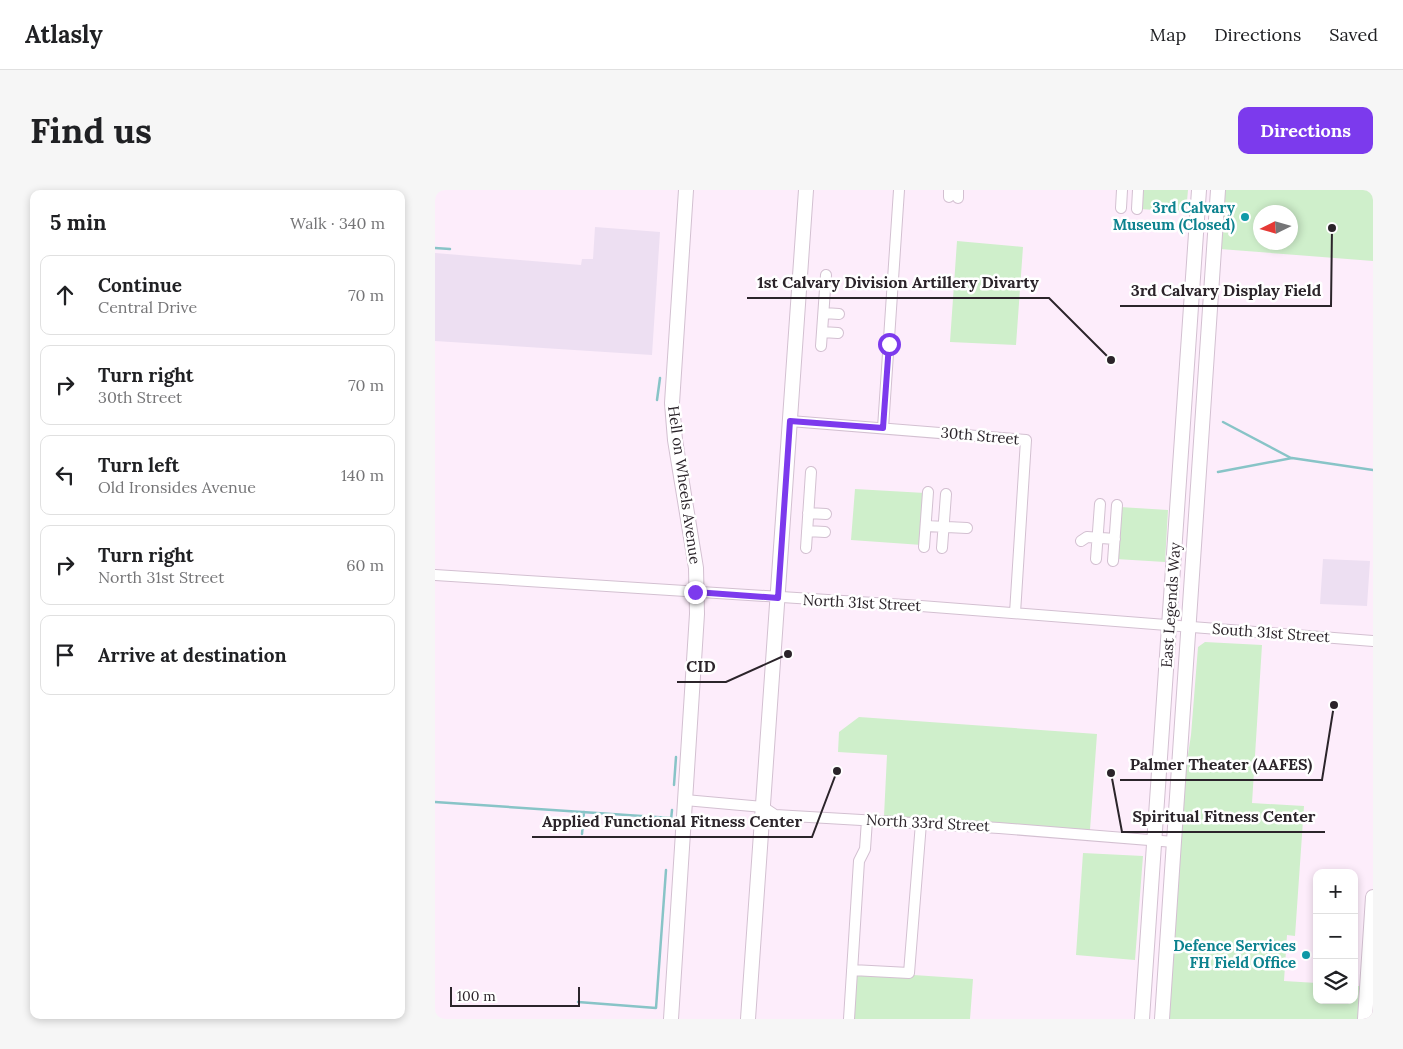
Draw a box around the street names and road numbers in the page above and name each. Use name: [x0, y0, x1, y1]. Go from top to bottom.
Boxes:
street label: Hell on Wheels Avenue: [664, 405, 705, 565]
street label: 30th Street: [940, 423, 1020, 448]
street label: East Legends Way: [1157, 542, 1184, 668]
street label: North 31st Street: [802, 590, 922, 615]
street label: South 31st Street: [1212, 619, 1331, 646]
street label: North 33rd Street: [866, 810, 991, 835]

